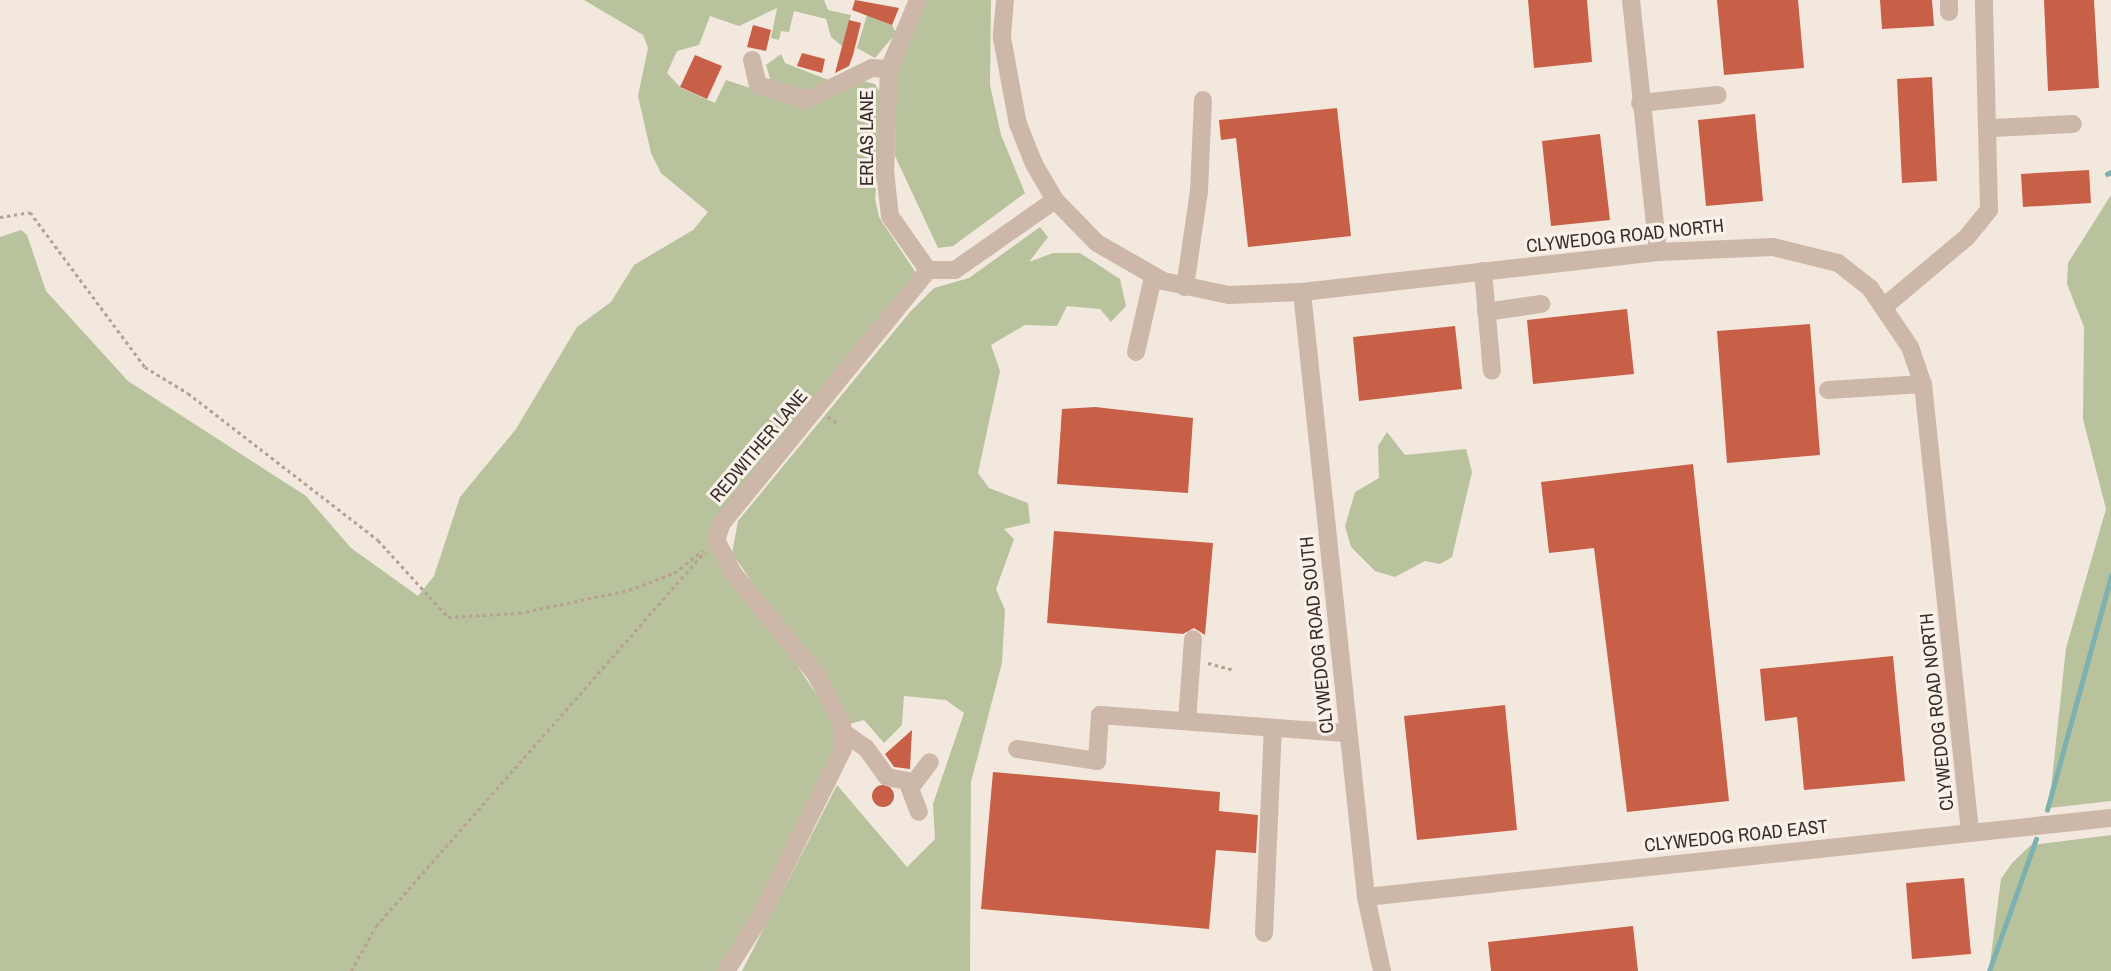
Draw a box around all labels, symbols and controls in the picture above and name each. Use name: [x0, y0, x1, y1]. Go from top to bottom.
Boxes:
street label: ERLAS LANE: [856, 90, 878, 186]
street label: CLYWEDOG ROAD NORTH: [1525, 214, 1725, 258]
street label: REDWITHER LANE: [705, 385, 813, 507]
street label: CLYWEDOG ROAD SOUTH: [1295, 535, 1339, 735]
street label: CLYWEDOG ROAD NORTH: [1915, 612, 1959, 812]
street label: CLYWEDOG ROAD EAST: [1643, 815, 1829, 857]

